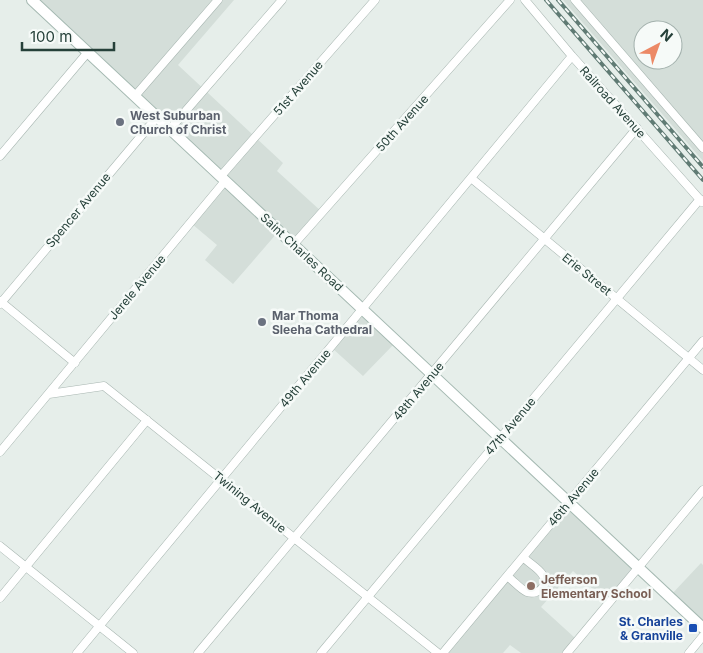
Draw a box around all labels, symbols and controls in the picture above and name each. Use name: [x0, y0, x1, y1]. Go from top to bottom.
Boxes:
scale bar: [22, 20, 115, 52]
north arrow: [633, 20, 683, 70]
text: N: [657, 25, 676, 45]
text: 100 m: [30, 27, 72, 46]
street label: 51st Avenue: [270, 57, 326, 119]
street label: Railroad Avenue: [577, 63, 649, 141]
street label: 50th Avenue: [372, 91, 432, 155]
place label: West Suburban Church of Christ: [130, 108, 227, 137]
marker: West Suburban Church of Christ: [114, 116, 126, 128]
street label: Spencer Avenue: [42, 170, 114, 250]
street label: Saint Charles Road: [258, 210, 346, 294]
street label: Erie Street: [559, 250, 615, 298]
street label: Jerele Avenue: [105, 251, 169, 323]
place label: Mar Thoma Sleeha Cathedral: [272, 308, 372, 337]
marker: Mar Thoma Sleeha Cathedral: [256, 316, 268, 328]
street label: 49th Avenue: [276, 346, 334, 410]
street label: 48th Avenue: [389, 359, 447, 423]
street label: 47th Avenue: [481, 394, 539, 458]
street label: 46th Avenue: [544, 465, 602, 529]
street label: Twining Avenue: [210, 468, 290, 536]
place label: Jefferson Elementary School: [541, 572, 651, 601]
marker: Jefferson Elementary School: [525, 580, 537, 592]
place label: St. Charles & Granville: [619, 614, 683, 643]
marker: St. Charles & Granville: [687, 622, 699, 634]

